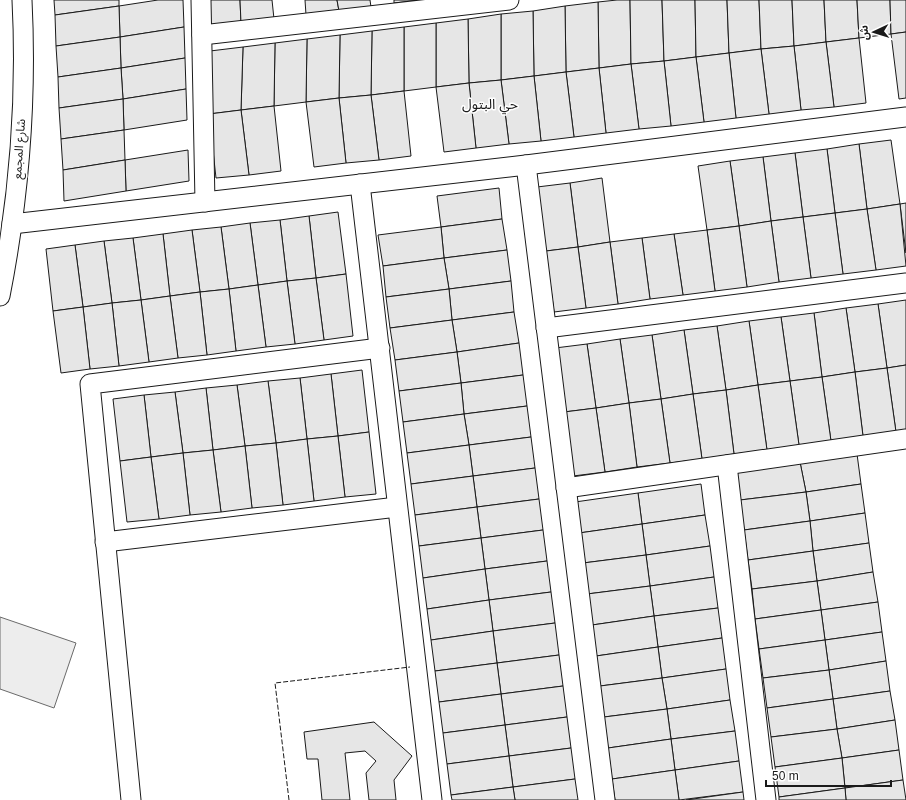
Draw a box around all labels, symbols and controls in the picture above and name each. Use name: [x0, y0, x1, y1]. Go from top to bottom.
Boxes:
north arrow: [854, 12, 894, 52]
text: ش: [858, 25, 872, 41]
district label: حي البتول: [462, 96, 518, 115]
street label: شارع المجمع: [10, 118, 30, 180]
scale bar: [766, 762, 891, 788]
text: 50 m: [772, 769, 799, 783]

